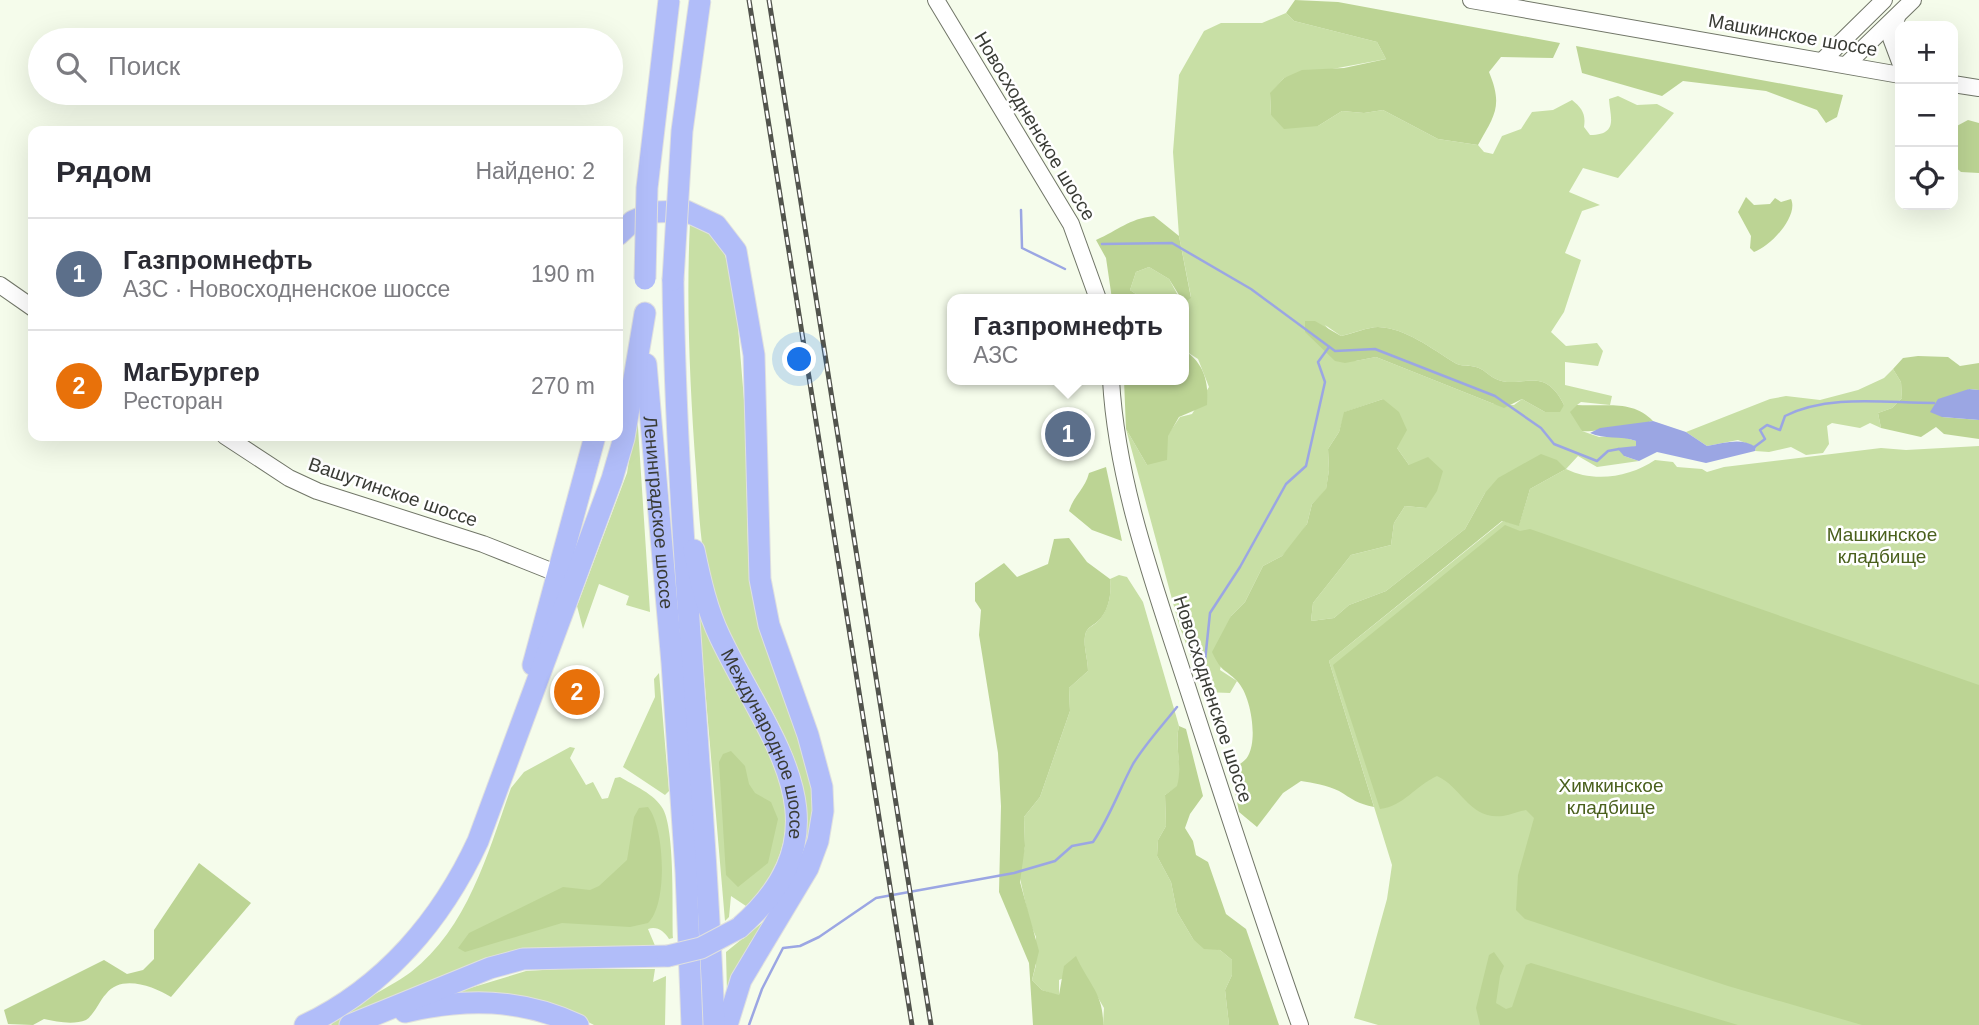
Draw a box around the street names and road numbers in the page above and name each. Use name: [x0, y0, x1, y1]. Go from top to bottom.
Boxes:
street label: Машкинское шоссе: [1707, 10, 1879, 60]
street label: Новосходненское шоссе: [970, 28, 1100, 224]
street label: Ленинградское шоссе: [640, 415, 678, 610]
street label: Вашутинское шоссе: [306, 453, 480, 531]
street label: Новосходненское шоссе: [1170, 593, 1256, 805]
street label: Международное шоссе: [717, 645, 807, 841]

